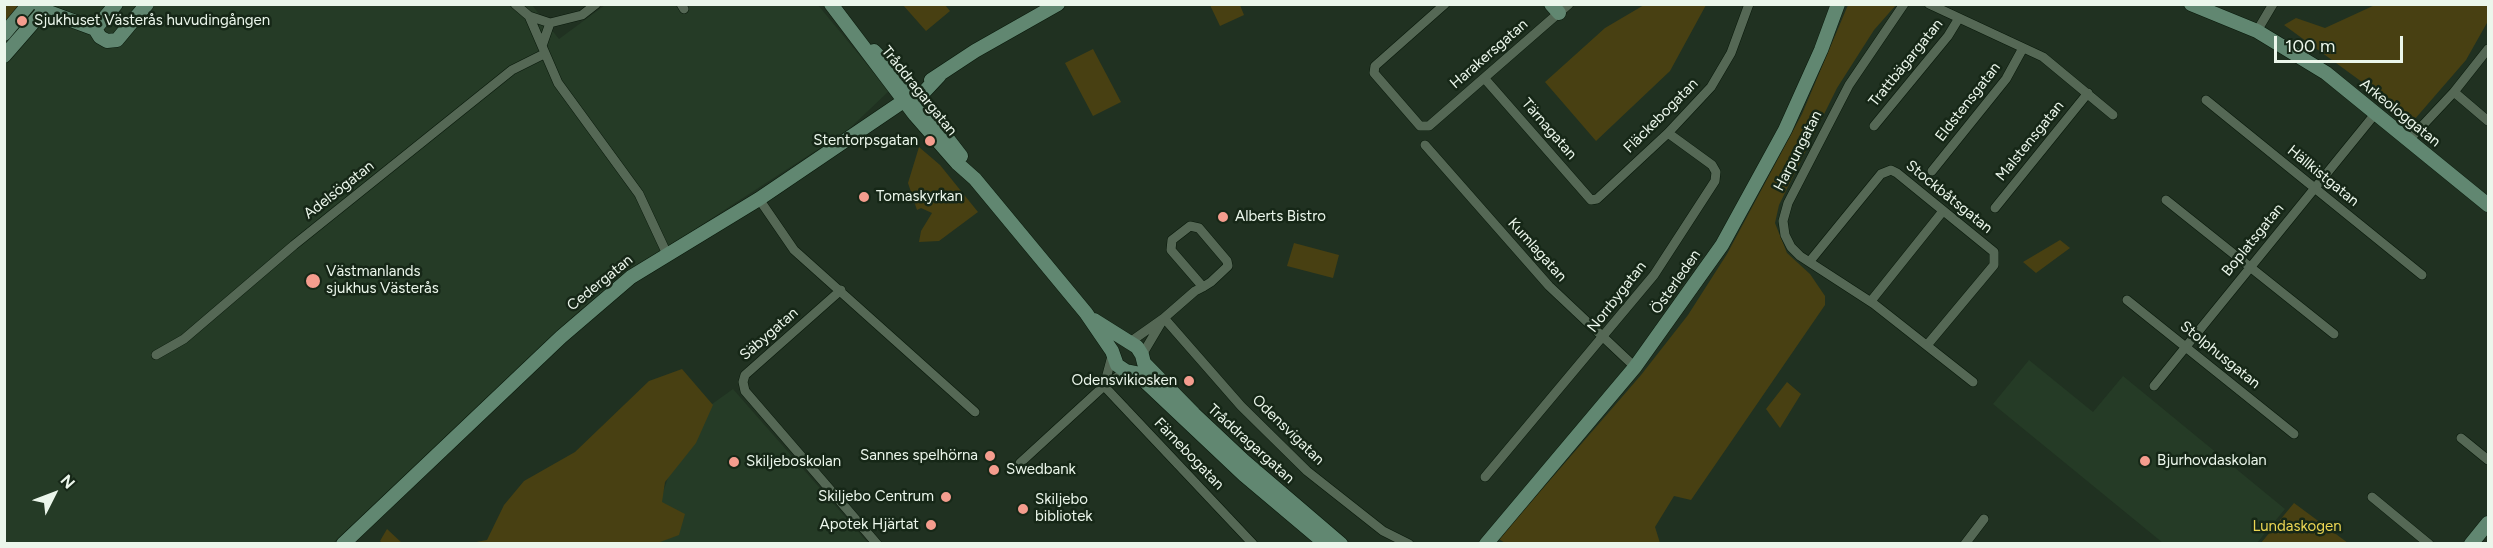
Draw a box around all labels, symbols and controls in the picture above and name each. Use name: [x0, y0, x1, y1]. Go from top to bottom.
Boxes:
place label: Sjukhuset Västerås huvudingången: [34, 12, 270, 30]
marker: Sjukhuset Västerås huvudingången: [15, 14, 29, 28]
street label: Harakersgatan: [1446, 15, 1532, 93]
street label: Trattbägargatan: [1865, 15, 1947, 111]
scale bar: [2277, 24, 2406, 62]
text: 100 m: [2285, 35, 2335, 57]
street label: Tråddragargatan: [877, 43, 961, 139]
street label: Eldstensgatan: [1932, 59, 2004, 145]
street label: Fläckebogatan: [1620, 75, 1702, 157]
street label: Arkeologgatan: [2356, 75, 2444, 151]
street label: Tärnagatan: [1518, 95, 1580, 163]
street label: Malstensgatan: [1992, 97, 2068, 185]
street label: Harpungatan: [1770, 108, 1826, 194]
place label: Stentorpsgatan: [813, 132, 918, 150]
marker: Stentorpsgatan: [923, 134, 937, 148]
street label: Hällkistgatan: [2284, 142, 2362, 210]
street label: Adelsögatan: [300, 157, 378, 223]
street label: Stockbåtsgatan: [1902, 157, 1996, 237]
place label: Tomaskyrkan: [876, 188, 963, 206]
marker: Tomaskyrkan: [857, 190, 871, 204]
street label: Boplatsgatan: [2218, 200, 2288, 280]
place label: Alberts Bistro: [1235, 208, 1326, 226]
marker: Alberts Bistro: [1216, 210, 1230, 224]
street label: Kumlagatan: [1504, 215, 1570, 285]
street label: Österleden: [1647, 246, 1705, 318]
street label: Cedergatan: [564, 251, 636, 315]
street label: Norrbygatan: [1584, 258, 1650, 336]
place label: Västmanlands sjukhus Västerås: [326, 263, 439, 298]
marker: Västmanlands sjukhus Västerås: [304, 272, 322, 290]
street label: Säbygatan: [736, 304, 802, 364]
street label: Stolphusgatan: [2176, 317, 2264, 393]
place label: Odensvikiosken: [1072, 372, 1177, 390]
marker: Odensvikiosken: [1182, 374, 1196, 388]
street label: Odensvigatan: [1248, 391, 1328, 469]
street label: Tråddragargatan: [1204, 400, 1298, 488]
street label: Färnebogatan: [1150, 414, 1228, 494]
place label: Sannes spelhörna: [860, 447, 978, 465]
marker: Sannes spelhörna: [983, 449, 997, 463]
place label: Bjurhovdaskolan: [2157, 452, 2267, 470]
place label: Skiljeboskolan: [746, 453, 841, 471]
marker: Bjurhovdaskolan: [2138, 454, 2152, 468]
marker: Skiljeboskolan: [727, 455, 741, 469]
place label: Swedbank: [1006, 461, 1076, 479]
marker: Swedbank: [987, 463, 1001, 477]
north arrow: [24, 464, 84, 524]
text: N: [57, 471, 79, 493]
place label: Skiljebo Centrum: [818, 488, 934, 506]
marker: Skiljebo Centrum: [939, 490, 953, 504]
place label: Skiljebo bibliotek: [1035, 491, 1093, 526]
marker: Skiljebo bibliotek: [1016, 502, 1030, 516]
place label: Apotek Hjärtat: [820, 516, 919, 534]
marker: Apotek Hjärtat: [924, 518, 938, 532]
park label: Lundaskogen: [2252, 518, 2342, 536]

